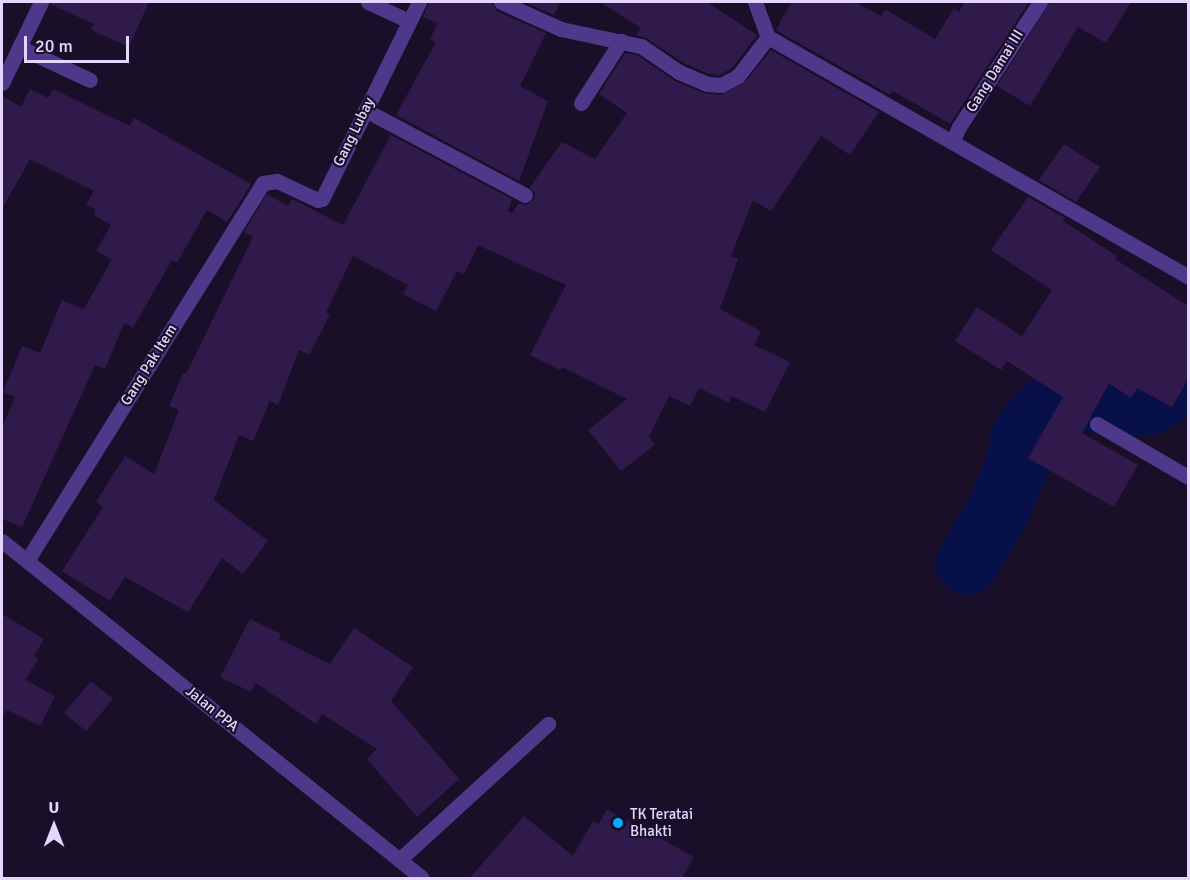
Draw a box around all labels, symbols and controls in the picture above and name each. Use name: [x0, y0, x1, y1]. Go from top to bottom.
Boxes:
scale bar: [27, 24, 132, 62]
street label: Gang Damai III: [962, 26, 1028, 116]
text: 20 m: [35, 35, 73, 57]
street label: Gang Lubay: [330, 95, 378, 169]
street label: Gang Pak Item: [117, 321, 181, 409]
street label: Jalan PPA: [182, 682, 242, 736]
north arrow: [24, 796, 84, 856]
text: U: [49, 798, 59, 818]
place label: TK Teratai Bhakti: [630, 805, 693, 840]
marker: TK Teratai Bhakti: [611, 816, 625, 830]

